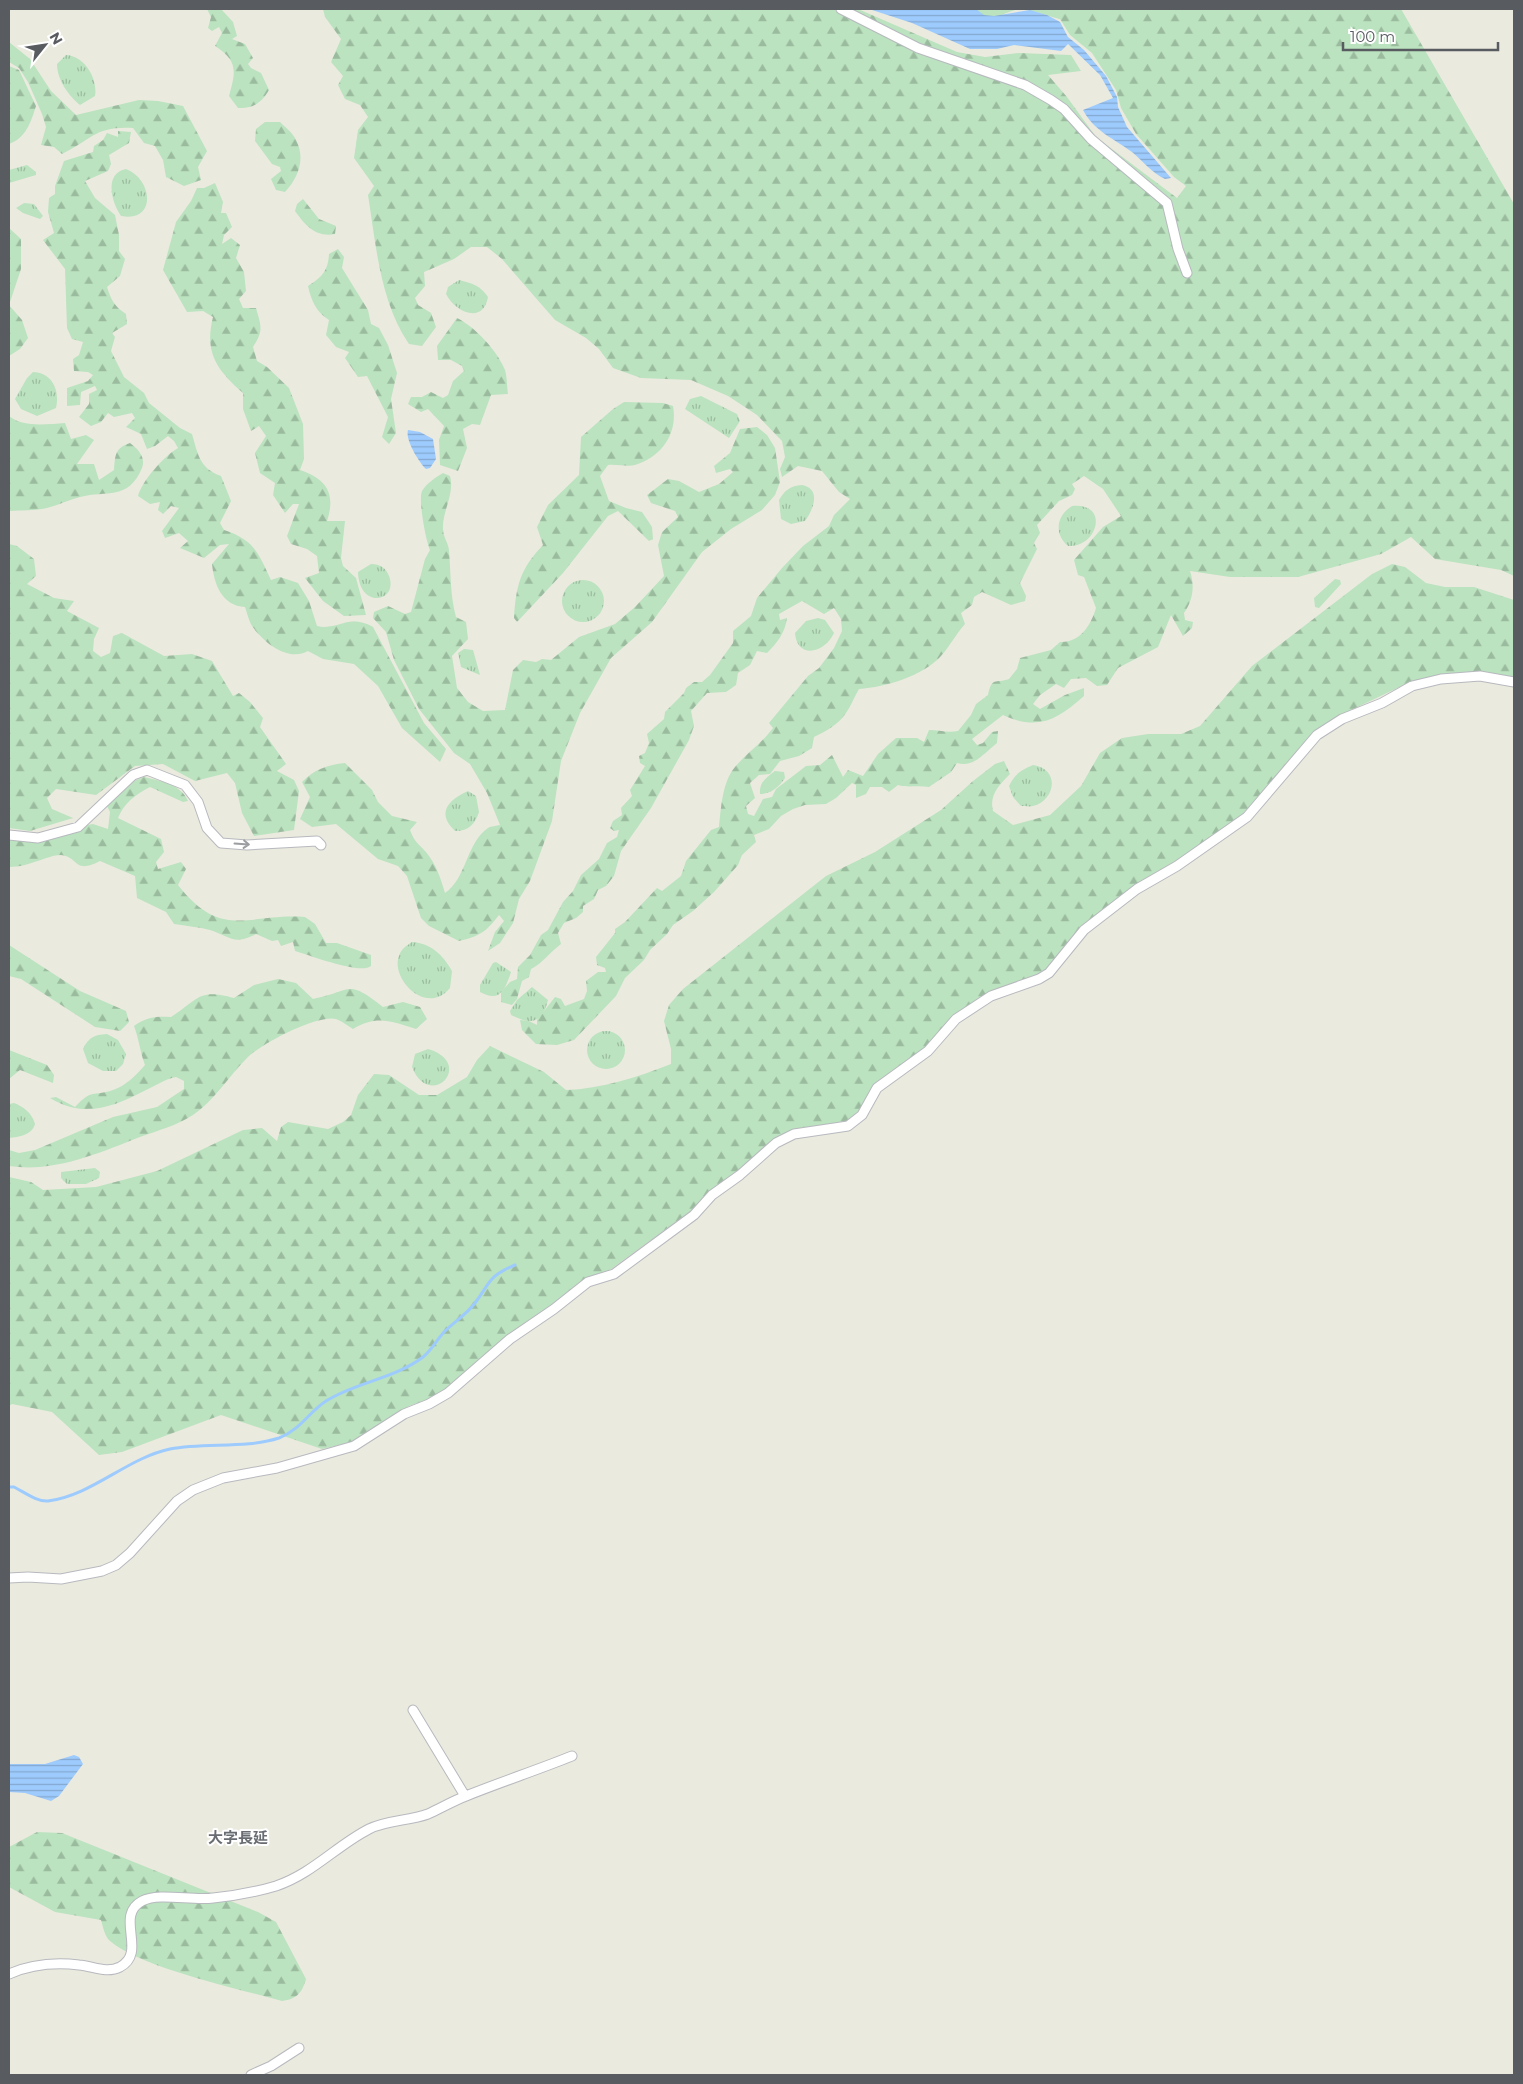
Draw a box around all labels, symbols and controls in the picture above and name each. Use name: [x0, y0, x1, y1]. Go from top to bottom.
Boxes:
north arrow: [20, 20, 70, 70]
scale bar: [1343, 20, 1498, 52]
text: 100 m: [1350, 27, 1395, 46]
text: N: [46, 29, 67, 48]
one-way arrow: [234, 840, 250, 849]
district label: 大字長延: [208, 1828, 268, 1847]

